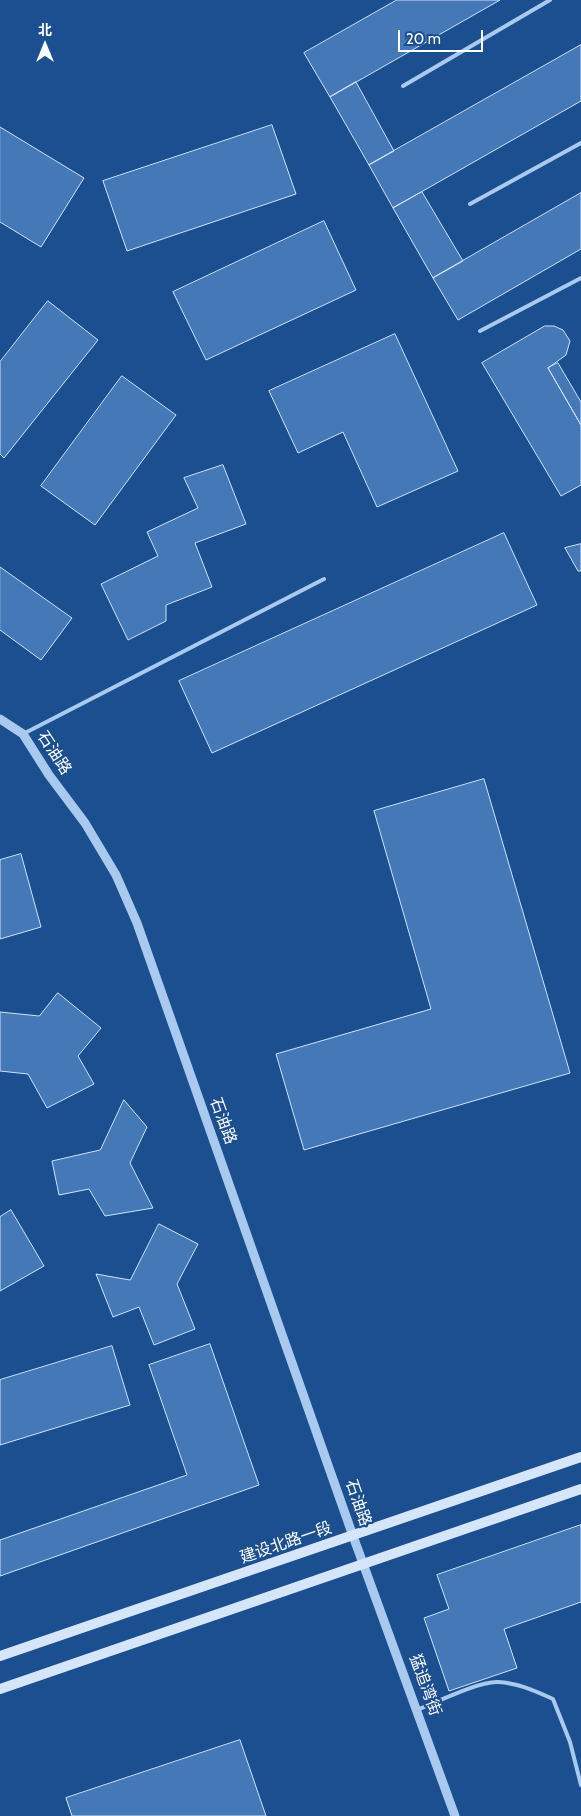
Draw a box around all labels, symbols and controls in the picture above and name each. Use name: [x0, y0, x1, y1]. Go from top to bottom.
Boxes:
north arrow: [20, 20, 70, 70]
scale bar: [401, 20, 486, 52]
text: 北: [38, 21, 52, 39]
text: 20 m: [406, 30, 441, 48]
street label: 石油路: [33, 728, 75, 778]
street label: 石油路: [206, 1095, 240, 1147]
street label: 石油路: [341, 1477, 375, 1529]
street label: 建设北路一段: [237, 1518, 335, 1568]
street label: 猛追湾街: [405, 1652, 445, 1718]

